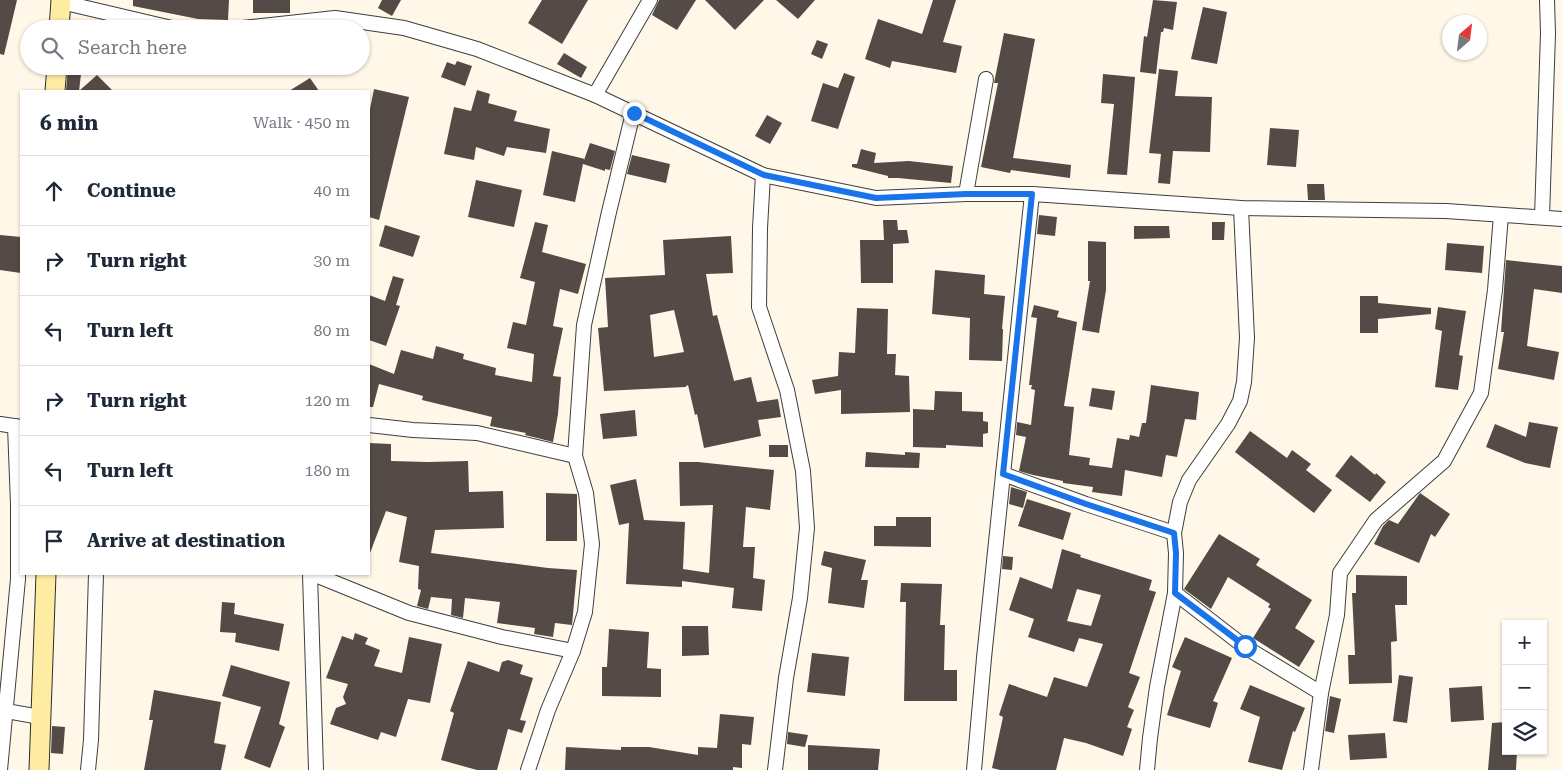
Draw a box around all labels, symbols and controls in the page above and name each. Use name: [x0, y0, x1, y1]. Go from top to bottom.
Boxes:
north arrow: [1442, 15, 1487, 60]
search box: [20, 20, 370, 75]
icon: search: [38, 34, 66, 62]
text: Search here: [78, 36, 187, 59]
route end: [623, 102, 646, 125]
text: 6 min: [40, 111, 98, 135]
text: Walk · 450 m: [253, 113, 350, 132]
icon: ahead: [40, 177, 68, 205]
text: Continue: [87, 179, 176, 202]
text: 40 m: [313, 181, 350, 200]
icon: right: [40, 247, 68, 275]
text: Turn right: [87, 249, 187, 272]
text: 30 m: [313, 251, 350, 270]
icon: left: [40, 317, 68, 345]
text: Turn left: [87, 319, 173, 342]
text: 80 m: [313, 321, 350, 340]
icon: right: [40, 387, 68, 415]
text: Turn right: [87, 389, 187, 412]
text: 120 m: [304, 391, 350, 410]
icon: left: [40, 457, 68, 485]
text: Turn left: [87, 459, 173, 482]
text: 180 m: [304, 461, 350, 480]
icon: arrive: [40, 527, 68, 555]
text: Arrive at destination: [87, 529, 285, 552]
map controls: [1502, 620, 1547, 755]
button: +: [1502, 620, 1547, 665]
route start: [1234, 635, 1257, 658]
button: −: [1502, 665, 1547, 710]
button: layers: [1502, 710, 1547, 755]

